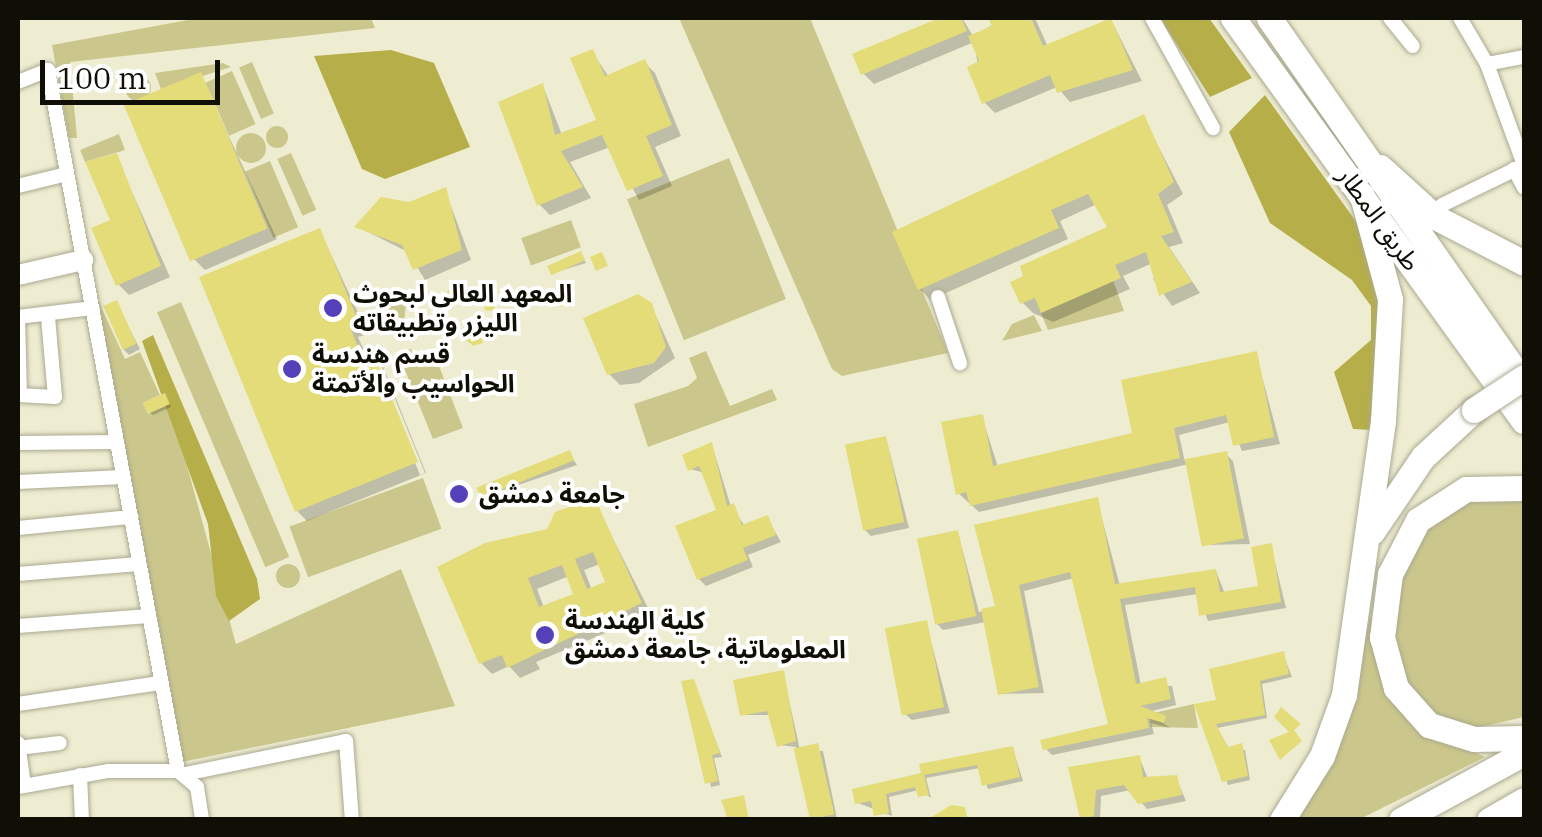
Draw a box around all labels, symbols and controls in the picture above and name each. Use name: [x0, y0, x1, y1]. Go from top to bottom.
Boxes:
scale bar: [45, 40, 225, 102]
text: 100 m: [57, 58, 147, 97]
street label: طريق المطار: [1331, 161, 1427, 277]
place label: المعهد العالي لبحوث الليزر وتطبيقاته: [353, 279, 572, 338]
marker: المعهد العالي لبحوث الليزر وتطبيقاته: [322, 297, 344, 319]
place label: قسم هندسة الحواسيب والأتمتة: [312, 340, 515, 399]
marker: قسم هندسة الحواسيب والأتمتة: [281, 358, 303, 380]
place label: جامعة دمشق: [479, 479, 625, 509]
marker: جامعة دمشق: [448, 483, 470, 505]
place label: كلية الهندسة المعلوماتية، جامعة دمشق: [565, 606, 846, 665]
marker: كلية الهندسة المعلوماتية، جامعة دمشق: [534, 624, 556, 646]

